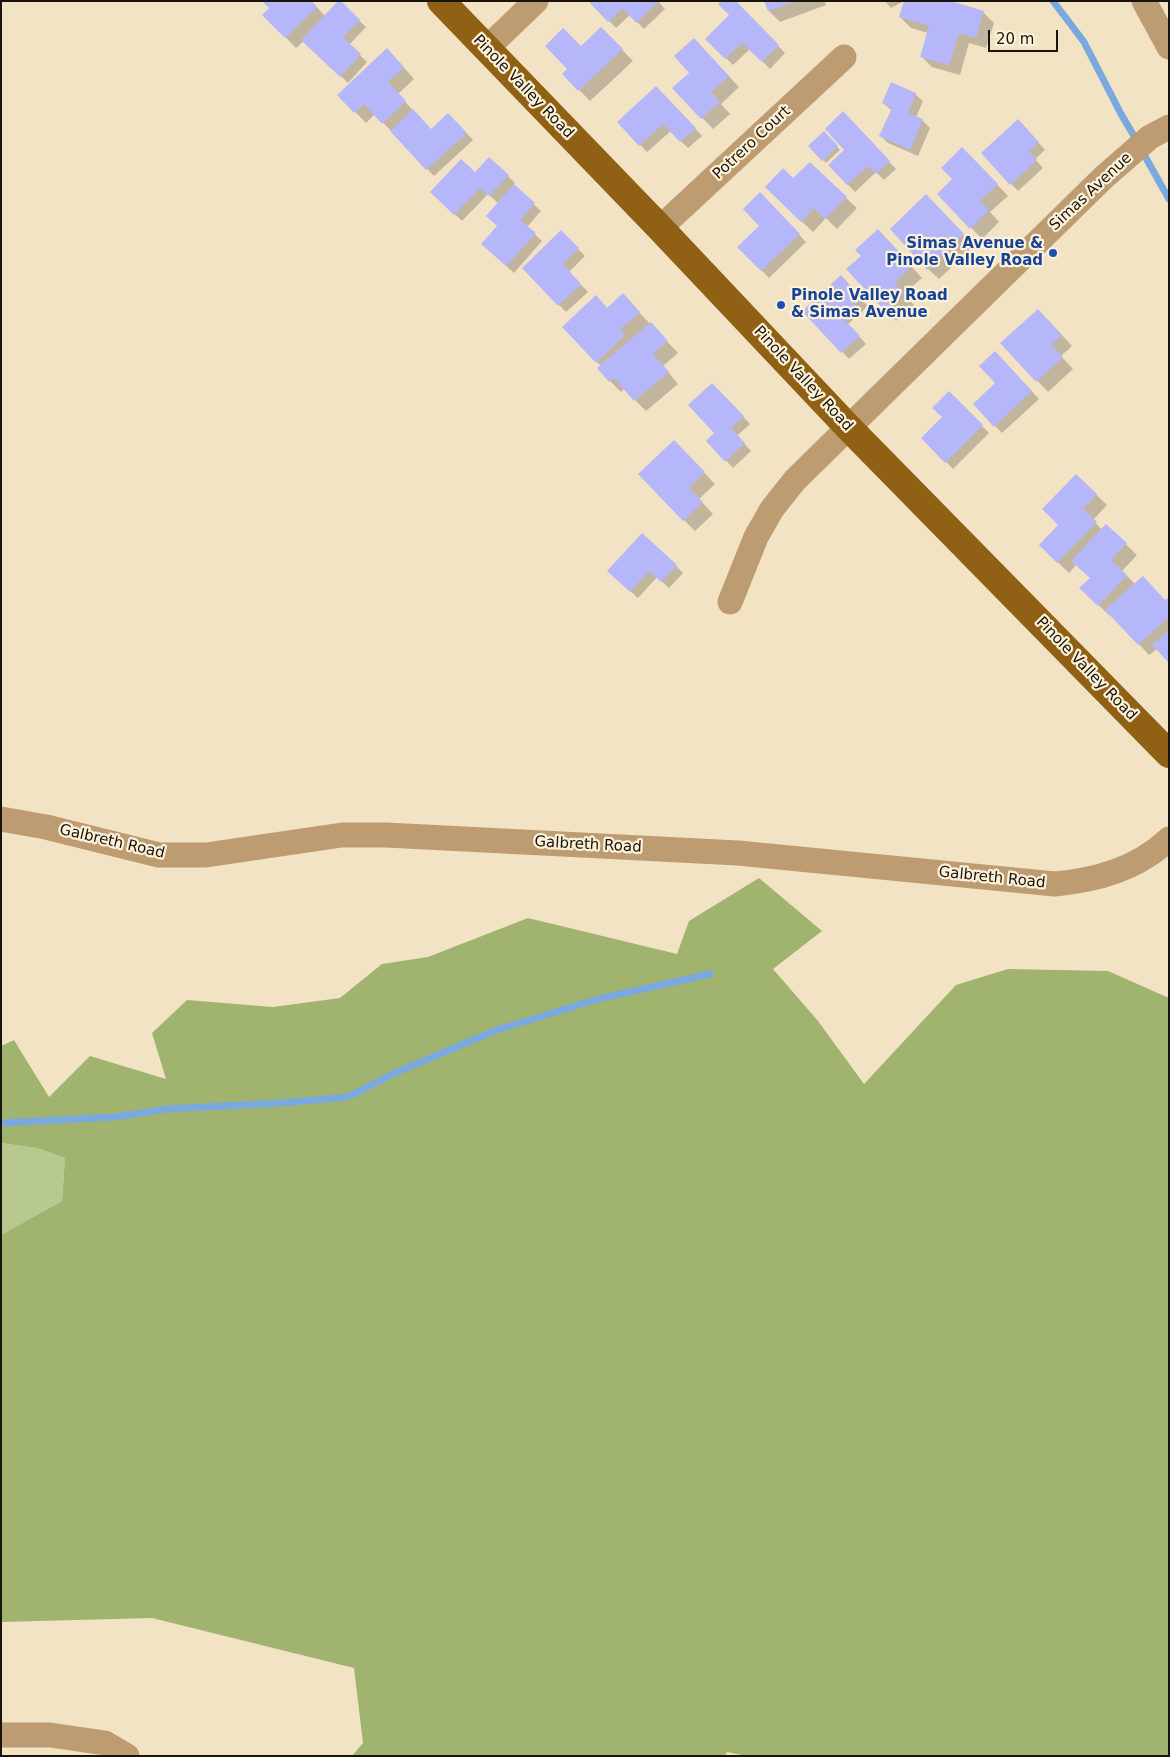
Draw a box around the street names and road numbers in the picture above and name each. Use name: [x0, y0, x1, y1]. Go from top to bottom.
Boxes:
street label: Pinole Valley Road: [469, 32, 577, 142]
street label: Potrero Court: [709, 102, 795, 184]
street label: Simas Avenue: [1046, 149, 1136, 235]
street label: Pinole Valley Road: [750, 323, 856, 435]
street label: Pinole Valley Road: [1032, 614, 1140, 724]
street label: Galbreth Road: [58, 821, 166, 863]
street label: Galbreth Road: [534, 833, 642, 857]
street label: Galbreth Road: [938, 863, 1046, 893]

